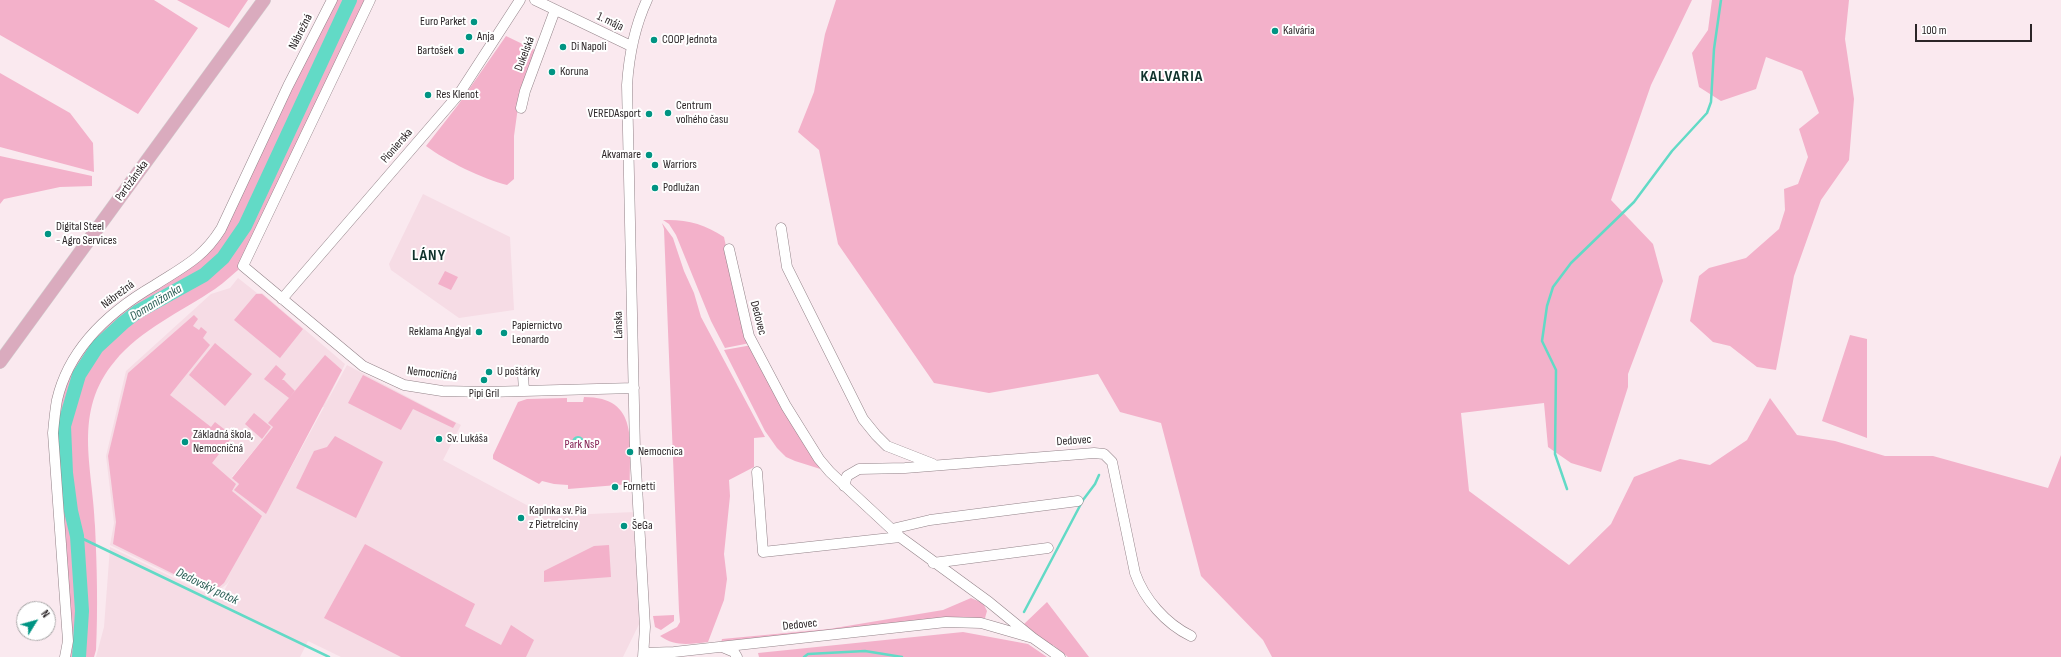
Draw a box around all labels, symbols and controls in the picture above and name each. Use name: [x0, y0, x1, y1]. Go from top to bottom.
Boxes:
street label: 1. mája: [594, 10, 626, 34]
street label: Nábrežná: [286, 12, 316, 52]
place label: Euro Parket: [420, 15, 466, 29]
scale bar: [1917, 16, 2034, 42]
marker: Euro Parket: [469, 17, 479, 27]
text: 100 m: [1922, 23, 1947, 38]
place label: Kalvária: [1283, 24, 1315, 38]
marker: Kalvária: [1270, 26, 1280, 36]
place label: Anja: [477, 30, 494, 44]
marker: Anja: [464, 32, 474, 42]
place label: COOP Jednota: [662, 33, 717, 47]
street label: Dukelská: [512, 35, 538, 73]
marker: COOP Jednota: [649, 35, 659, 45]
place label: Di Napoli: [571, 40, 606, 54]
marker: Di Napoli: [558, 42, 568, 52]
place label: Bartošek: [417, 44, 453, 58]
marker: Bartošek: [456, 46, 466, 56]
place label: Koruna: [560, 65, 588, 79]
marker: Koruna: [547, 67, 557, 77]
district label: KALVARIA: [1141, 67, 1203, 87]
place label: Res Klenot: [436, 88, 479, 102]
marker: Res Klenot: [423, 90, 433, 100]
place label: Centrum voľného času: [676, 99, 728, 127]
place label: VEREDAsport: [588, 107, 641, 121]
marker: Centrum voľného času: [663, 108, 673, 118]
marker: VEREDAsport: [644, 109, 654, 119]
street label: Pionierska: [378, 126, 416, 166]
place label: Akvamare: [602, 148, 641, 162]
marker: Akvamare: [644, 150, 654, 160]
street label: Partizánska: [112, 158, 152, 204]
place label: Warriors: [663, 158, 697, 172]
marker: Warriors: [650, 160, 660, 170]
place label: Podlužan: [663, 181, 699, 195]
marker: Podlužan: [650, 183, 660, 193]
place label: Digital Steel - Agro Services: [56, 220, 117, 248]
marker: Digital Steel - Agro Services: [43, 229, 53, 239]
district label: LÁNY: [412, 246, 446, 266]
street label: Nábrežná: [99, 278, 137, 312]
water label: Domanižanka: [127, 281, 185, 325]
street label: Dedovec: [747, 299, 769, 337]
street label: Lánska: [612, 311, 626, 339]
place label: Papiernictvo Leonardo: [512, 319, 562, 347]
place label: Reklama Angyal: [409, 325, 471, 339]
marker: Reklama Angyal: [474, 327, 484, 337]
marker: Papiernictvo Leonardo: [499, 328, 509, 338]
street label: Nemocničná: [406, 364, 458, 384]
place label: U poštárky: [497, 365, 540, 379]
marker: U poštárky: [484, 367, 494, 377]
marker: Pipi Gril: [479, 375, 489, 385]
place label: Pipi Gril: [469, 387, 499, 401]
place label: Základná škola, Nemocničná: [193, 428, 253, 456]
place label: Sv. Lukáša: [447, 432, 488, 446]
street label: Dedovec: [1056, 433, 1092, 449]
marker: Sv. Lukáša: [434, 434, 444, 444]
marker: Základná škola, Nemocničná: [180, 437, 190, 447]
park label: Park NsP: [565, 438, 599, 452]
place label: Nemocnica: [638, 445, 683, 459]
marker: Nemocnica: [625, 447, 635, 457]
place label: Fornetti: [623, 480, 655, 494]
marker: Fornetti: [610, 482, 620, 492]
place label: Kaplnka sv. Pia z Pietrelciny: [529, 504, 587, 532]
marker: Kaplnka sv. Pia z Pietrelciny: [516, 513, 526, 523]
place label: ŠeGa: [632, 519, 653, 533]
marker: ŠeGa: [619, 521, 629, 531]
water label: Dedovský potok: [173, 565, 241, 609]
north arrow: [16, 601, 56, 641]
text: N: [38, 608, 52, 620]
street label: Dedovec: [782, 616, 818, 634]

